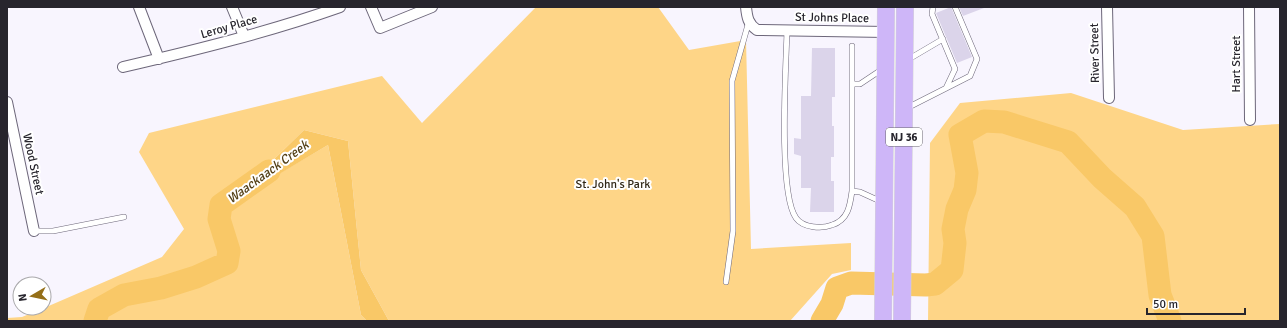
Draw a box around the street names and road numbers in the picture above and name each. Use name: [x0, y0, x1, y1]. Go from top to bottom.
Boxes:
street label: St Johns Place: [795, 10, 869, 26]
street label: Leroy Place: [199, 12, 259, 42]
street label: River Street: [1087, 23, 1103, 83]
street label: Hart Street: [1229, 36, 1244, 92]
road number: NJ 36: [886, 128, 922, 146]
street label: Wood Street: [19, 132, 47, 196]

